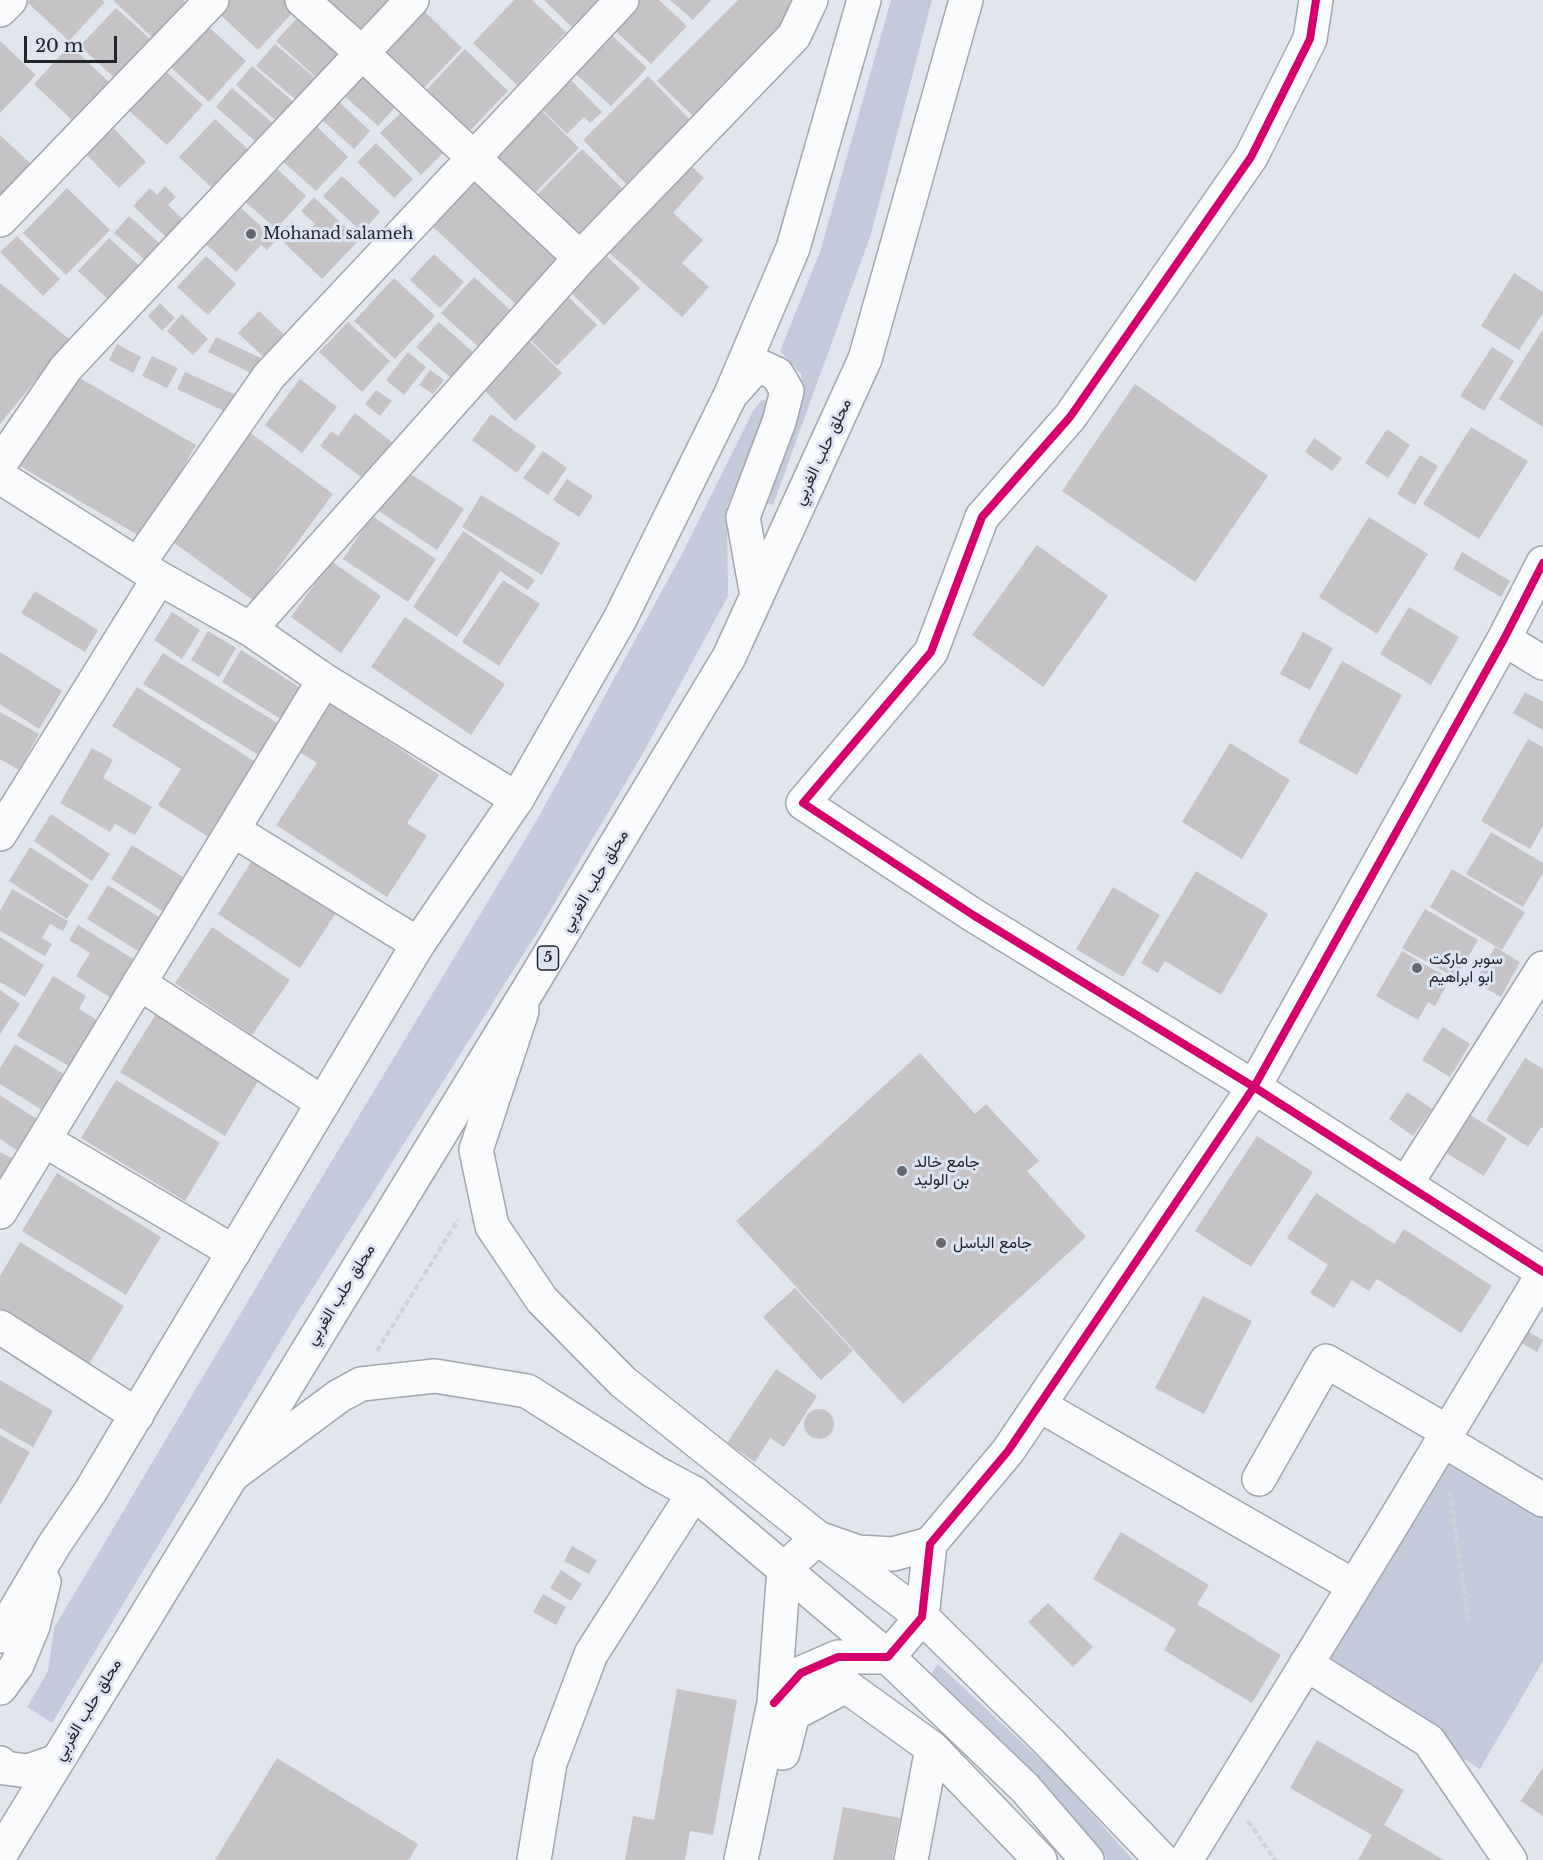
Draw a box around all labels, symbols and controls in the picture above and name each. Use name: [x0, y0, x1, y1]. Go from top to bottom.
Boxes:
scale bar: [27, 24, 120, 62]
text: 20 m: [35, 35, 83, 57]
place label: Mohanad salameh: [263, 224, 413, 244]
marker: Mohanad salameh: [244, 227, 258, 241]
street label: محلق حلب الغربي: [790, 396, 856, 508]
street label: محلق حلب الغربي: [557, 827, 633, 935]
road number: 5: [538, 946, 558, 970]
place label: سوبر ماركت ابو ابراهيم: [1429, 949, 1503, 987]
marker: سوبر ماركت ابو ابراهيم: [1410, 961, 1424, 975]
place label: جامع خالد بن الوليد: [914, 1152, 980, 1190]
marker: جامع خالد بن الوليد: [895, 1164, 909, 1178]
place label: جامع الباسل: [953, 1233, 1032, 1253]
marker: جامع الباسل: [934, 1236, 948, 1250]
street label: محلق حلب الغربي: [302, 1241, 380, 1349]
street label: محلق حلب الغربي: [50, 1656, 126, 1764]

